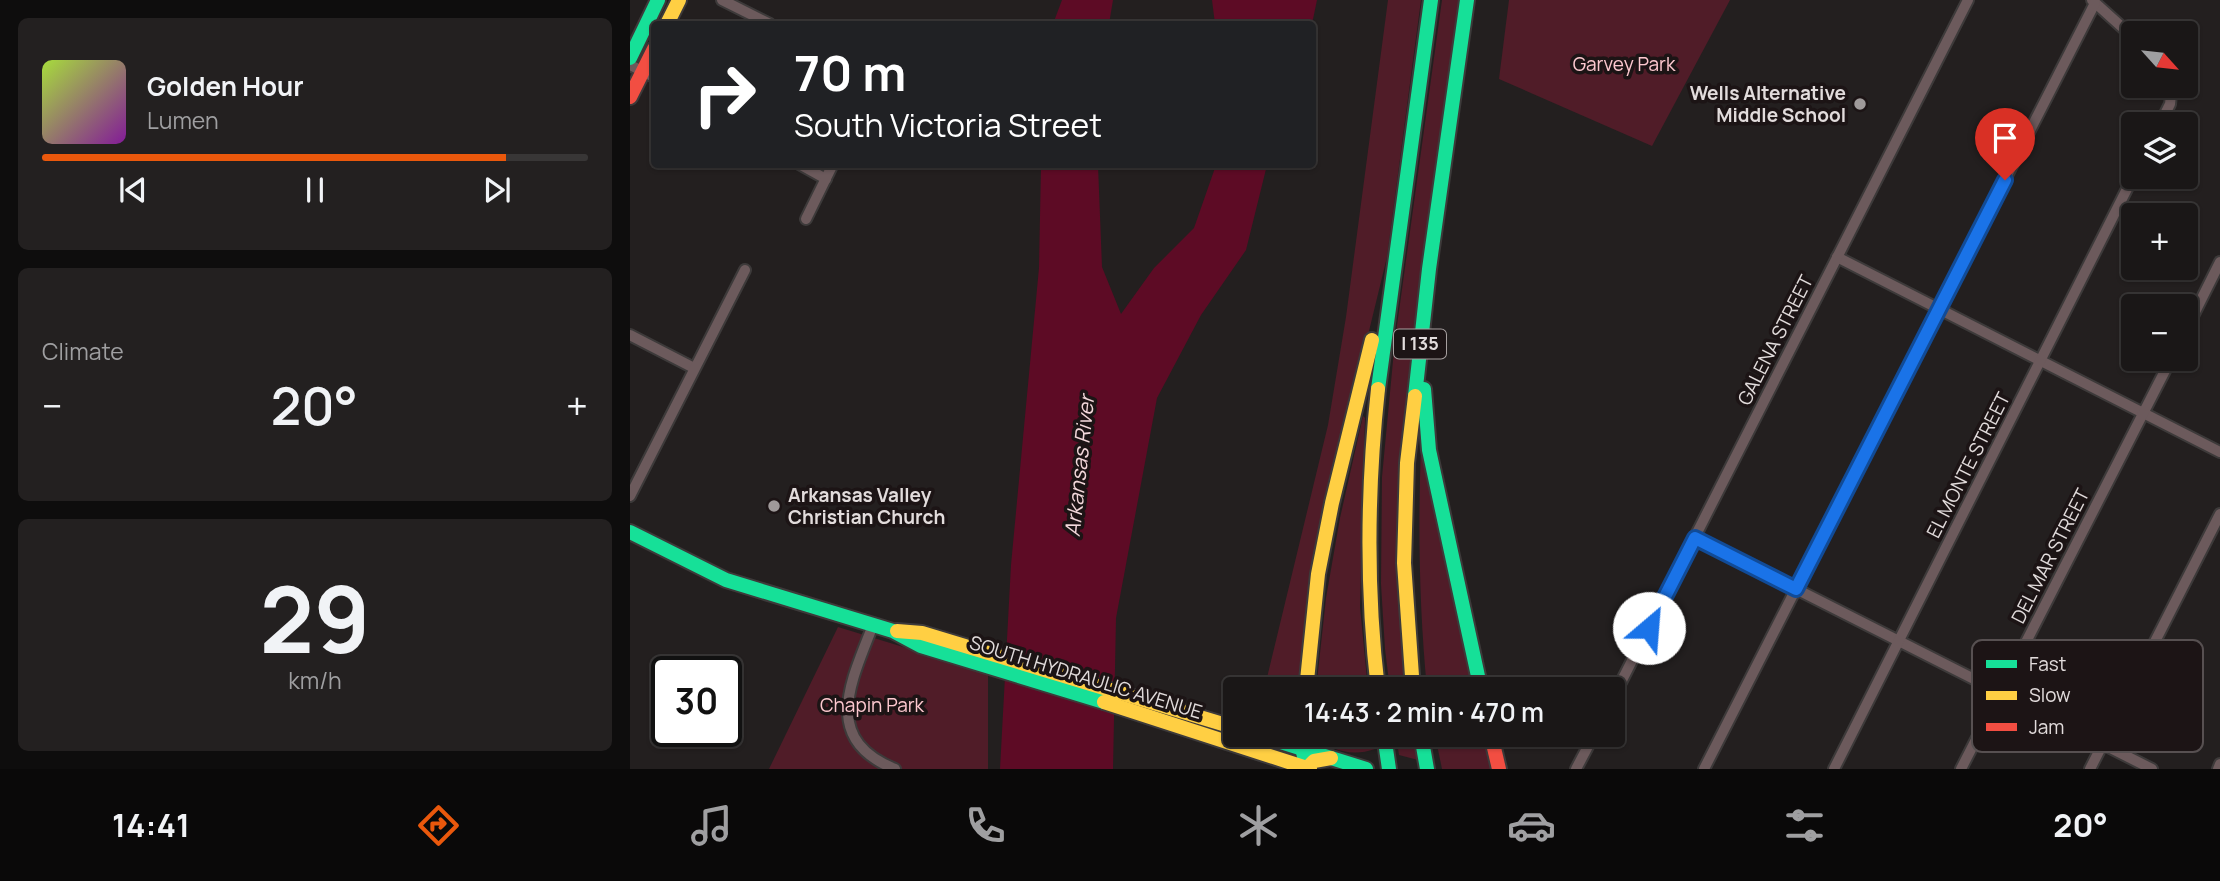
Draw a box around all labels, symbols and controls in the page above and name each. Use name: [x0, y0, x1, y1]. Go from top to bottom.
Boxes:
north arrow: [2121, 21, 2198, 98]
map controls: [2121, 21, 2198, 371]
text: 70 m: [794, 39, 906, 106]
icon: right: [679, 49, 770, 140]
park label: Garvey Park: [1573, 51, 1676, 77]
text: Golden Hour: [147, 68, 304, 104]
place label: Wells Alternative Middle School: [1690, 80, 1846, 128]
marker: Wells Alternative Middle School: [1852, 96, 1868, 112]
text: South Victoria Street: [794, 103, 1102, 147]
text: Lumen: [147, 104, 219, 136]
pin: [1975, 108, 2035, 180]
button: layers: [2121, 112, 2198, 189]
icon: arrive: [1986, 119, 2024, 157]
icon: previous: [114, 171, 152, 209]
icon: pause: [296, 171, 334, 209]
icon: next: [478, 171, 516, 209]
button: +: [2121, 203, 2198, 280]
street label: GALENA STREET: [1731, 270, 1819, 409]
button: −: [2121, 294, 2198, 371]
road number: I 135: [1394, 330, 1446, 358]
text: Climate: [42, 335, 124, 367]
text: 20°: [271, 370, 358, 441]
text: −: [42, 379, 63, 431]
text: +: [566, 379, 588, 431]
street label: EL MONTE STREET: [1920, 387, 2016, 542]
water label: Arkansas River: [1058, 392, 1101, 538]
place label: Arkansas Valley Christian Church: [788, 482, 945, 530]
street label: DEL MAR STREET: [2005, 484, 2095, 628]
marker: Arkansas Valley Christian Church: [766, 498, 782, 514]
text: 29: [260, 556, 370, 680]
position arrow: [1612, 591, 1686, 665]
street label: SOUTH HYDRAULIC AVENUE: [967, 629, 1205, 725]
legend: [1972, 640, 2203, 752]
text: Fast: [2029, 651, 2066, 677]
speed limit sign: 30: [651, 656, 742, 747]
text: km/h: [288, 664, 342, 696]
text: Slow: [2029, 682, 2071, 708]
park label: Chapin Park: [820, 692, 925, 718]
text: 14:43 · 2 min · 470 m: [1304, 694, 1544, 730]
text: Jam: [2029, 714, 2064, 740]
icon: directions: [414, 801, 463, 850]
icon: music: [687, 801, 736, 850]
icon: phone: [961, 801, 1010, 850]
icon: climate: [1234, 801, 1283, 850]
icon: car: [1507, 801, 1556, 850]
icon: filters: [1780, 801, 1829, 850]
text: 14:41: [112, 803, 190, 847]
text: 20°: [2053, 803, 2108, 847]

